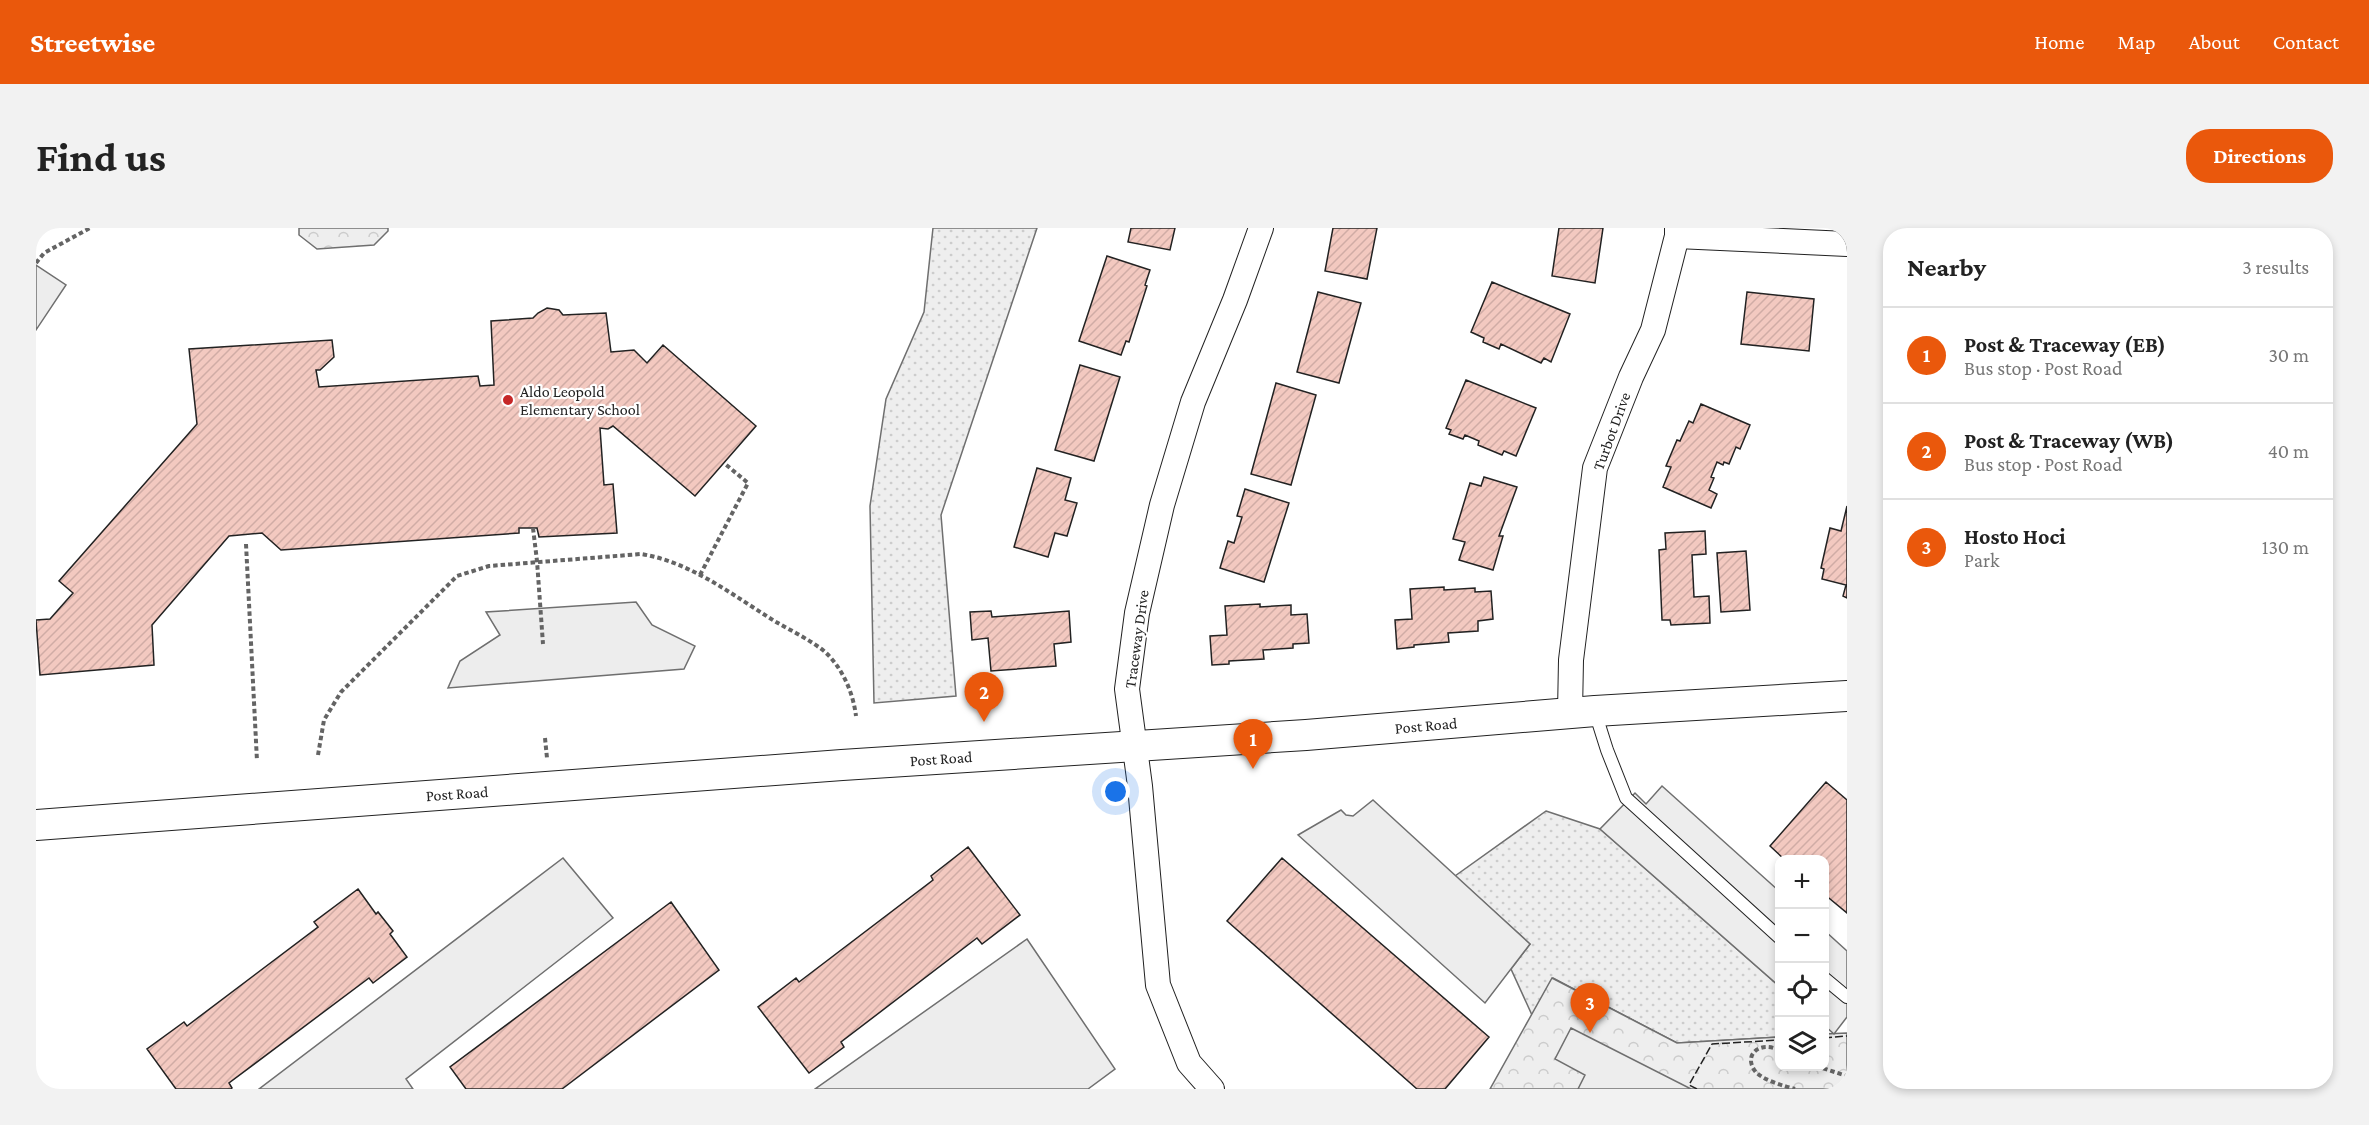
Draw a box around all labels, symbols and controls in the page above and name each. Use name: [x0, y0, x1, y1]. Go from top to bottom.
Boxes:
text: Streetwise: [30, 27, 155, 58]
text: Home: [2034, 30, 2084, 54]
text: Map: [2117, 30, 2156, 54]
text: About: [2189, 30, 2240, 54]
text: Contact: [2273, 30, 2339, 54]
button: Directions: [2186, 129, 2333, 183]
text: Find us: [36, 133, 166, 180]
text: Nearby: [1907, 253, 1986, 282]
text: 3 results: [2242, 256, 2309, 278]
text: Post & Traceway (EB): [1964, 332, 2166, 357]
text: 1: [1923, 344, 1930, 366]
text: 30 m: [2268, 344, 2309, 366]
text: Bus stop · Post Road: [1964, 357, 2123, 379]
place label: Aldo Leopold Elementary School: [520, 383, 640, 419]
street label: Turbot Drive: [1589, 390, 1633, 473]
marker: Aldo Leopold Elementary School: [501, 393, 515, 407]
text: Post & Traceway (WB): [1964, 428, 2174, 453]
text: 2: [1921, 440, 1932, 462]
text: 40 m: [2268, 440, 2309, 462]
text: Bus stop · Post Road: [1964, 453, 2123, 475]
text: Hosto Hoci: [1964, 524, 2066, 549]
text: 3: [1922, 536, 1931, 558]
text: 130 m: [2262, 536, 2309, 558]
text: Park: [1964, 549, 2000, 571]
street label: Traceway Drive: [1121, 589, 1153, 690]
pin: 2: [964, 672, 1004, 722]
street label: Post Road: [1394, 714, 1459, 737]
pin: 1: [1234, 720, 1272, 769]
street label: Post Road: [909, 748, 973, 769]
your location: [1101, 777, 1130, 806]
street label: Post Road: [425, 783, 489, 804]
map controls: [1775, 855, 1829, 1071]
button: +: [1775, 855, 1829, 909]
button: −: [1775, 909, 1829, 963]
button: locate: [1775, 963, 1829, 1017]
pin: 3: [1570, 984, 1610, 1033]
button: layers: [1775, 1017, 1829, 1071]

